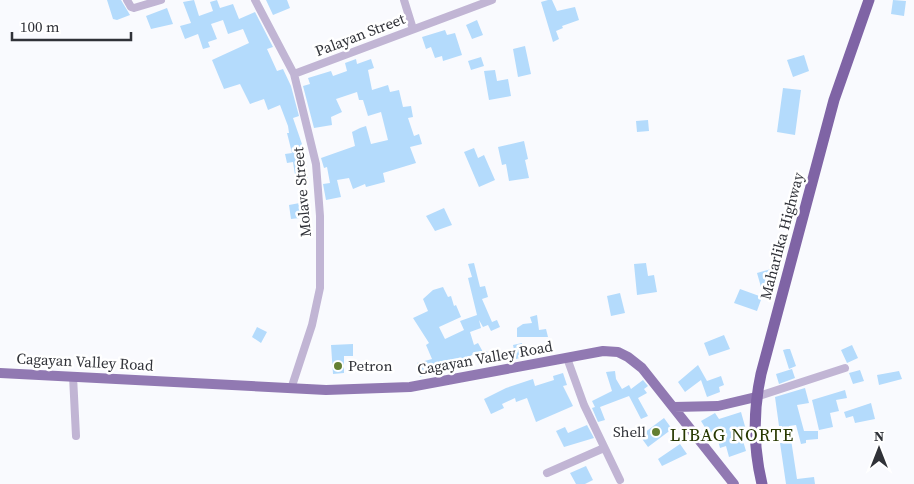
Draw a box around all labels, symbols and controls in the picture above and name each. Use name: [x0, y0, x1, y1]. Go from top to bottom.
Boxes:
street label: Palayan Street: [312, 8, 408, 61]
scale bar: [12, 10, 131, 42]
text: 100 m: [20, 16, 60, 37]
street label: Molave Street: [287, 146, 316, 238]
street label: Maharlika Highway: [754, 170, 809, 302]
street label: Cagayan Valley Road: [416, 335, 555, 380]
street label: Cagayan Valley Road: [16, 347, 155, 376]
place label: Petron: [348, 355, 393, 376]
marker: Petron: [332, 360, 344, 372]
place label: Shell: [613, 421, 647, 442]
district label: LIBAG NORTE: [670, 422, 794, 447]
north arrow: [854, 424, 904, 474]
marker: Shell: [650, 426, 662, 438]
text: N: [874, 426, 884, 446]

